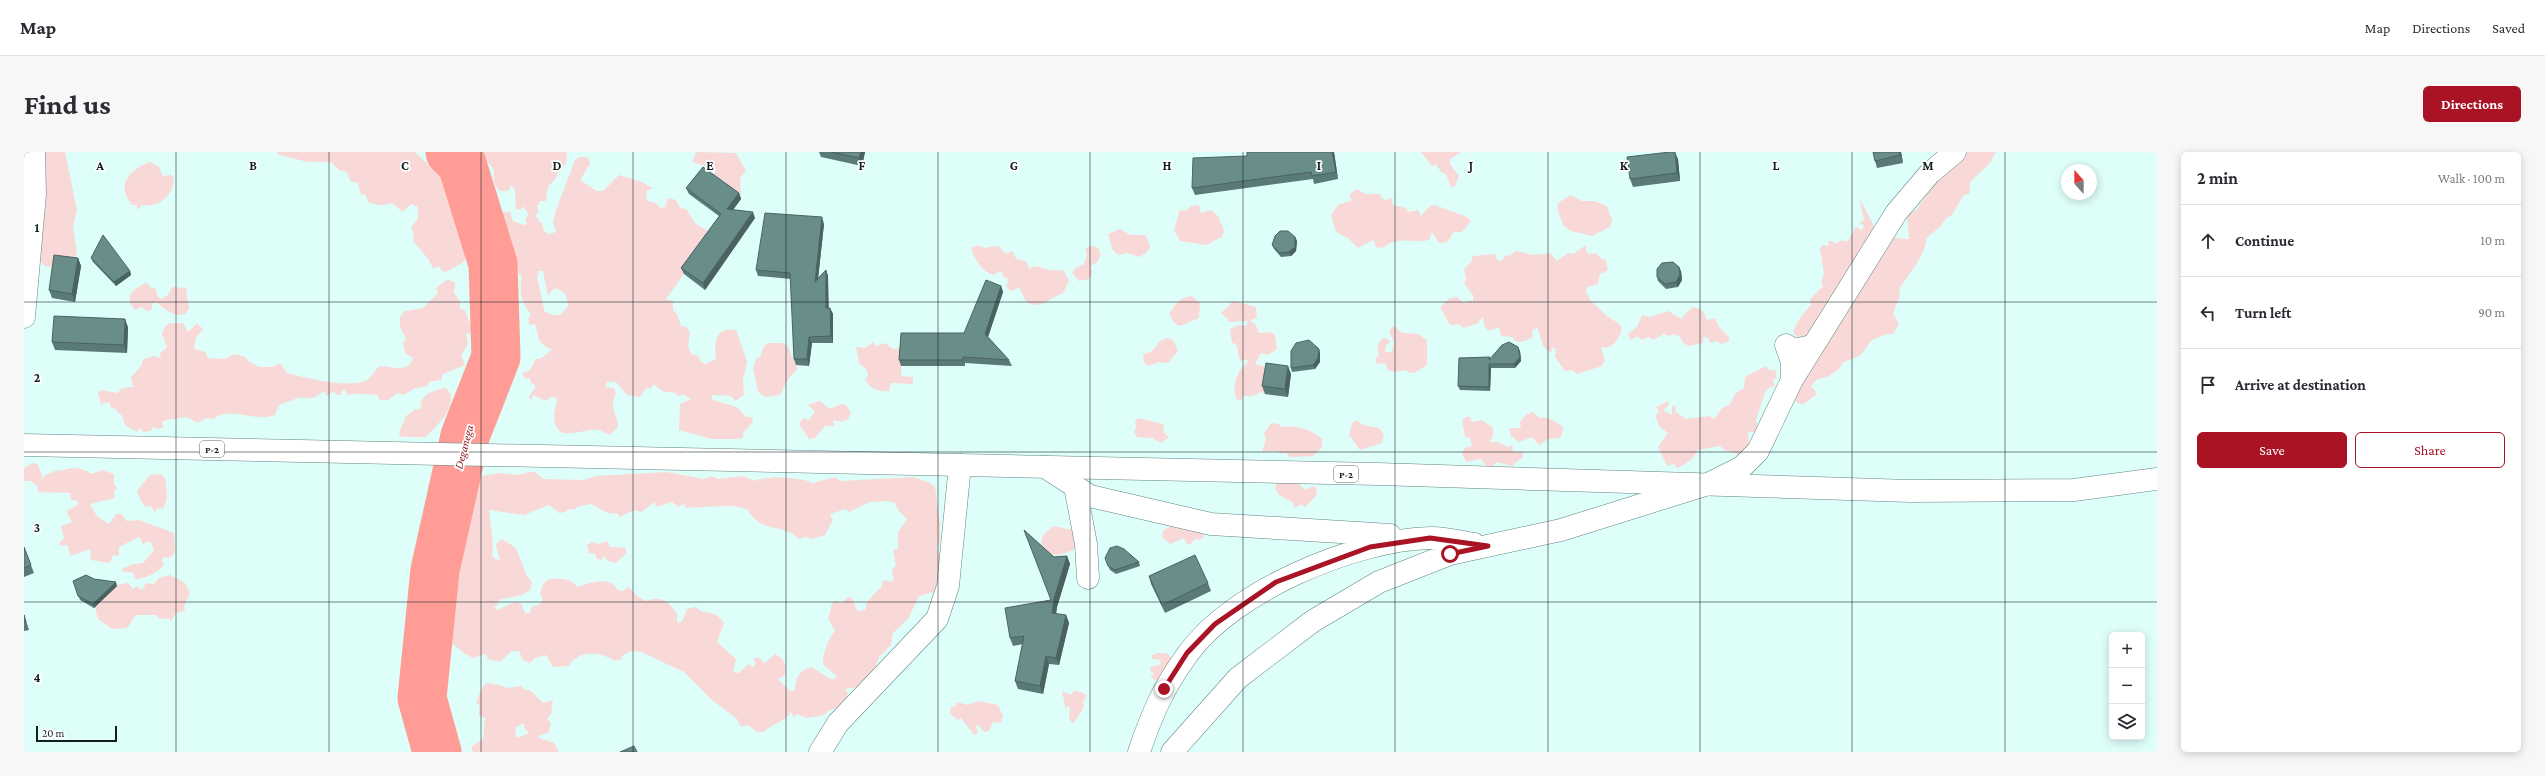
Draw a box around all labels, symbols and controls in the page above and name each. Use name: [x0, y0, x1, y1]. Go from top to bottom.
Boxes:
text: Map: [20, 17, 56, 38]
text: Map: [2365, 20, 2390, 36]
text: Directions: [2412, 20, 2470, 36]
text: Saved: [2492, 20, 2525, 36]
button: Directions: [2423, 86, 2521, 122]
text: Find us: [24, 89, 111, 120]
text: A: [95, 158, 104, 173]
text: B: [249, 158, 257, 173]
text: C: [401, 158, 409, 173]
text: D: [553, 158, 562, 173]
text: E: [706, 158, 714, 173]
text: F: [859, 158, 866, 173]
text: G: [1010, 158, 1018, 173]
text: H: [1163, 158, 1172, 173]
text: I: [1317, 158, 1321, 173]
text: J: [1467, 158, 1473, 173]
text: K: [1620, 158, 1629, 173]
text: L: [1773, 158, 1780, 173]
text: M: [1922, 158, 1934, 173]
north arrow: [2061, 164, 2097, 200]
text: 2 min: [2197, 169, 2238, 188]
text: Walk · 100 m: [2438, 171, 2505, 186]
text: 1: [35, 220, 40, 235]
icon: ahead: [2197, 230, 2219, 252]
text: Continue: [2235, 233, 2294, 249]
text: 10 m: [2480, 233, 2505, 248]
icon: left: [2197, 302, 2219, 324]
text: Turn left: [2235, 305, 2291, 321]
text: 90 m: [2478, 305, 2505, 320]
text: 2: [34, 370, 41, 385]
icon: arrive: [2197, 374, 2219, 396]
text: Arrive at destination: [2235, 377, 2366, 393]
water label: Deganega: [451, 423, 477, 471]
button: Save: [2197, 432, 2347, 468]
button: Share: [2355, 432, 2505, 468]
road number: P-2: [200, 441, 224, 457]
road number: P-2: [1334, 466, 1358, 482]
text: 3: [34, 520, 40, 535]
route start: [1441, 545, 1459, 563]
map controls: [2109, 632, 2145, 740]
button: +: [2109, 632, 2145, 668]
button: −: [2109, 668, 2145, 704]
text: 4: [33, 670, 41, 685]
route end: [1155, 680, 1173, 698]
button: layers: [2109, 704, 2145, 740]
scale bar: [36, 724, 117, 743]
text: 20 m: [42, 727, 64, 739]

